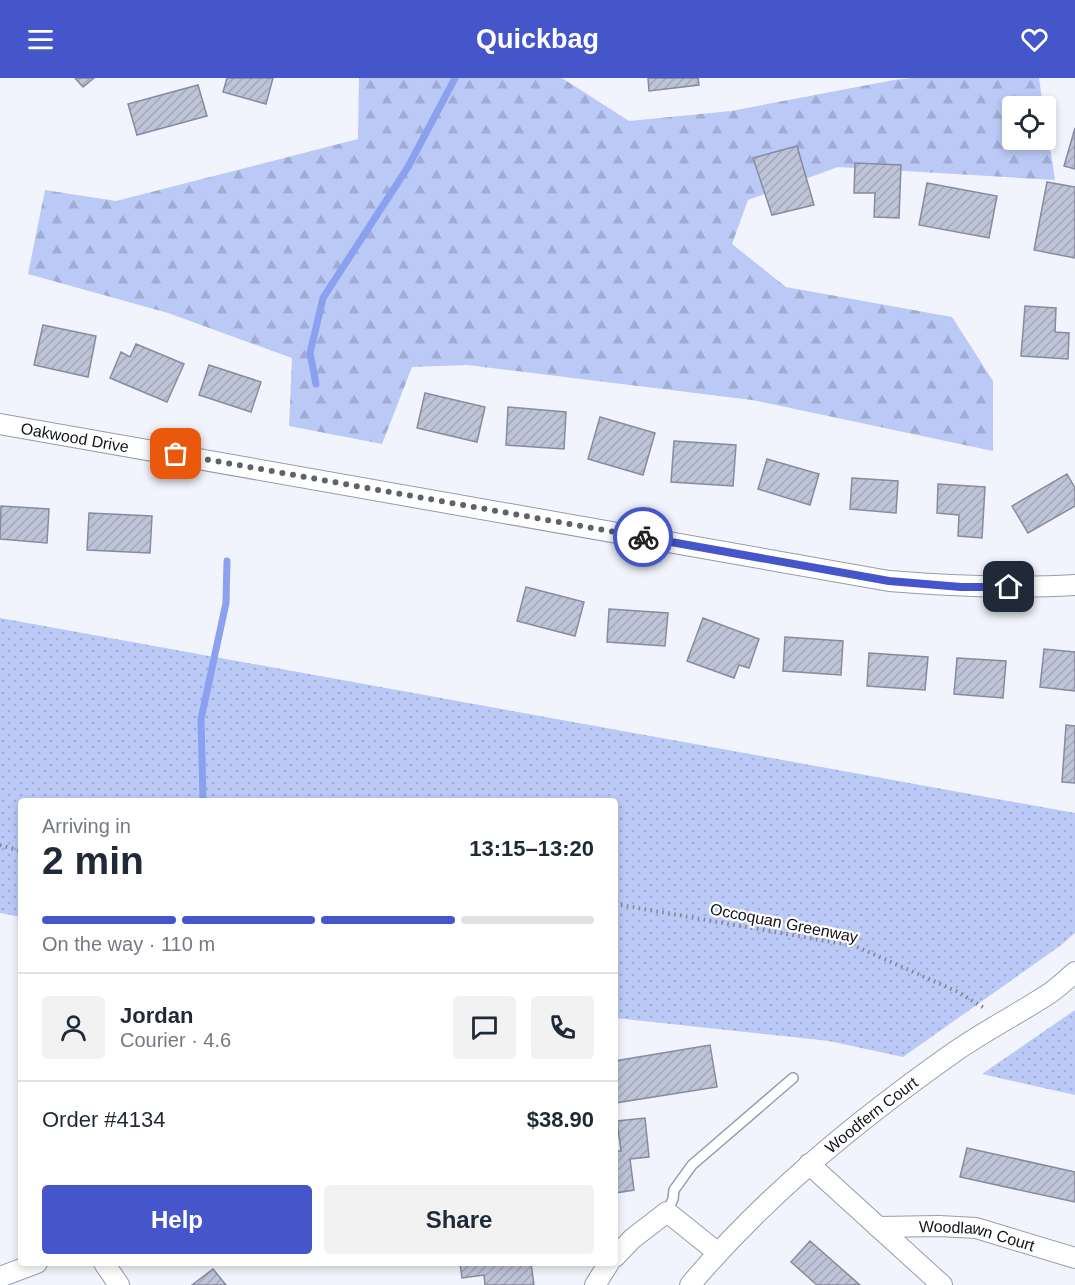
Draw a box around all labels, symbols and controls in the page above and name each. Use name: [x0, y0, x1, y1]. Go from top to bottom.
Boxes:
icon: menu: [24, 23, 57, 56]
icon: heart: [1018, 23, 1051, 56]
text: Quickbag: [476, 24, 599, 54]
map controls: [1002, 96, 1056, 150]
button: locate: [1002, 96, 1056, 150]
street label: Oakwood Drive: [19, 419, 130, 455]
pin: [150, 428, 201, 479]
icon: bag: [159, 437, 192, 470]
courier: [613, 507, 673, 567]
icon: bike: [627, 521, 660, 554]
pin: [983, 561, 1034, 612]
icon: home: [992, 570, 1025, 603]
text: Arriving in: [42, 815, 131, 837]
text: 13:15–13:20: [469, 836, 594, 861]
text: 2 min: [42, 839, 144, 882]
street label: Occoquan Greenway: [709, 900, 859, 946]
text: On the way · 110 m: [42, 933, 215, 955]
button: person: [42, 996, 105, 1059]
button: chat: [453, 996, 516, 1059]
button: phone: [531, 996, 594, 1059]
text: Jordan: [120, 1003, 193, 1028]
text: Courier · 4.6: [120, 1029, 231, 1051]
street label: Woodfern Court: [821, 1073, 921, 1156]
text: Order #4134: [42, 1107, 166, 1132]
text: $38.90: [527, 1107, 594, 1132]
button: Help: [42, 1185, 312, 1254]
button: Share: [324, 1185, 594, 1254]
street label: Woodlawn Court: [919, 1217, 1037, 1254]

